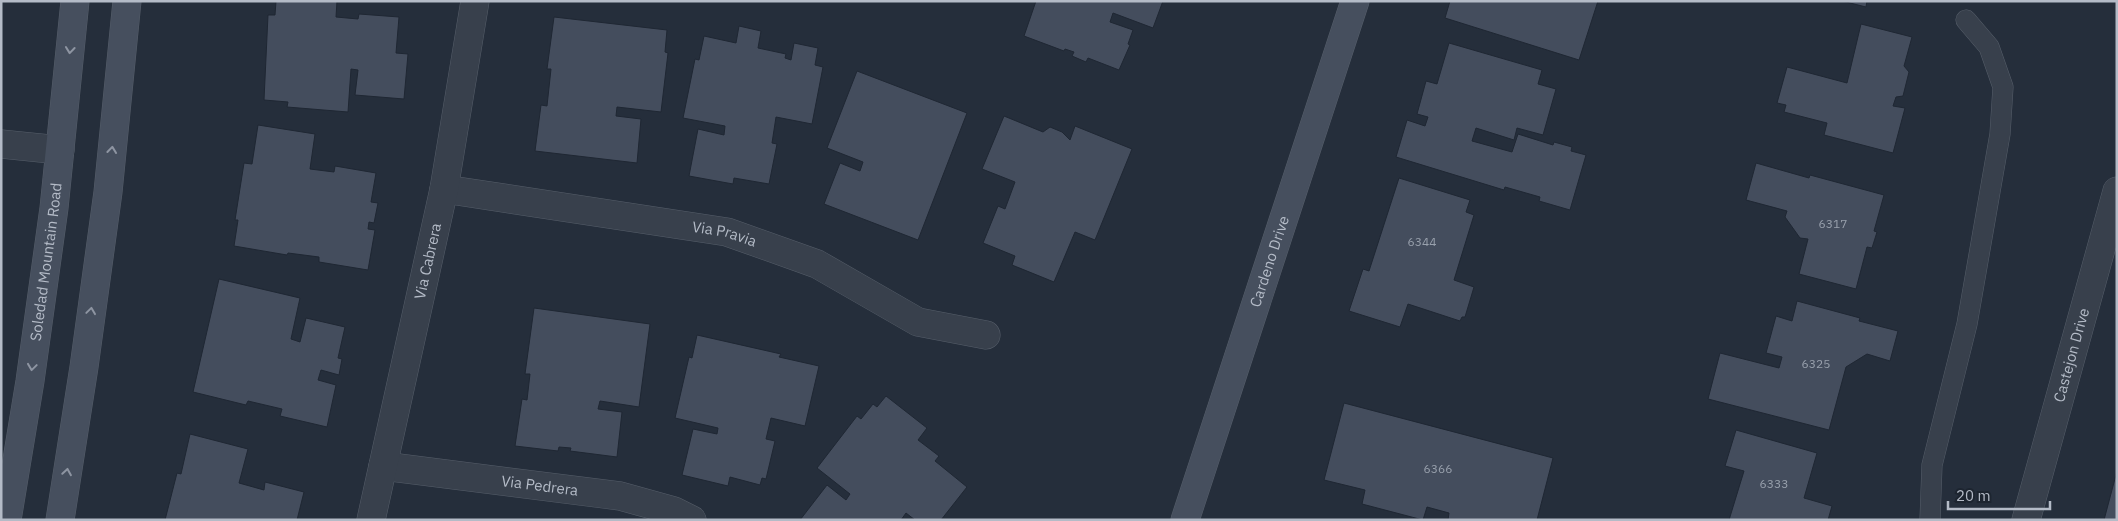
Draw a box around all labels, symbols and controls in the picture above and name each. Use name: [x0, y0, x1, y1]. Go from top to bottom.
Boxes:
one-way arrow: [65, 46, 76, 54]
one-way arrow: [106, 145, 117, 153]
street label: Soledad Mountain Road: [26, 182, 66, 342]
street label: Cardeno Drive: [1245, 213, 1293, 309]
house number: 6317: [1819, 216, 1847, 231]
street label: Via Pravia: [691, 217, 759, 251]
street label: Via Cabrera: [410, 221, 445, 301]
house number: 6344: [1408, 234, 1436, 249]
street label: Castejon Drive: [2049, 306, 2093, 404]
one-way arrow: [86, 307, 96, 315]
house number: 6325: [1802, 356, 1830, 371]
one-way arrow: [27, 364, 38, 372]
house number: 6366: [1424, 461, 1452, 476]
one-way arrow: [62, 467, 72, 476]
street label: Via Pedrera: [500, 471, 579, 500]
house number: 6333: [1760, 476, 1788, 491]
scale bar: [1948, 478, 2050, 510]
text: 20 m: [1956, 486, 1991, 505]

